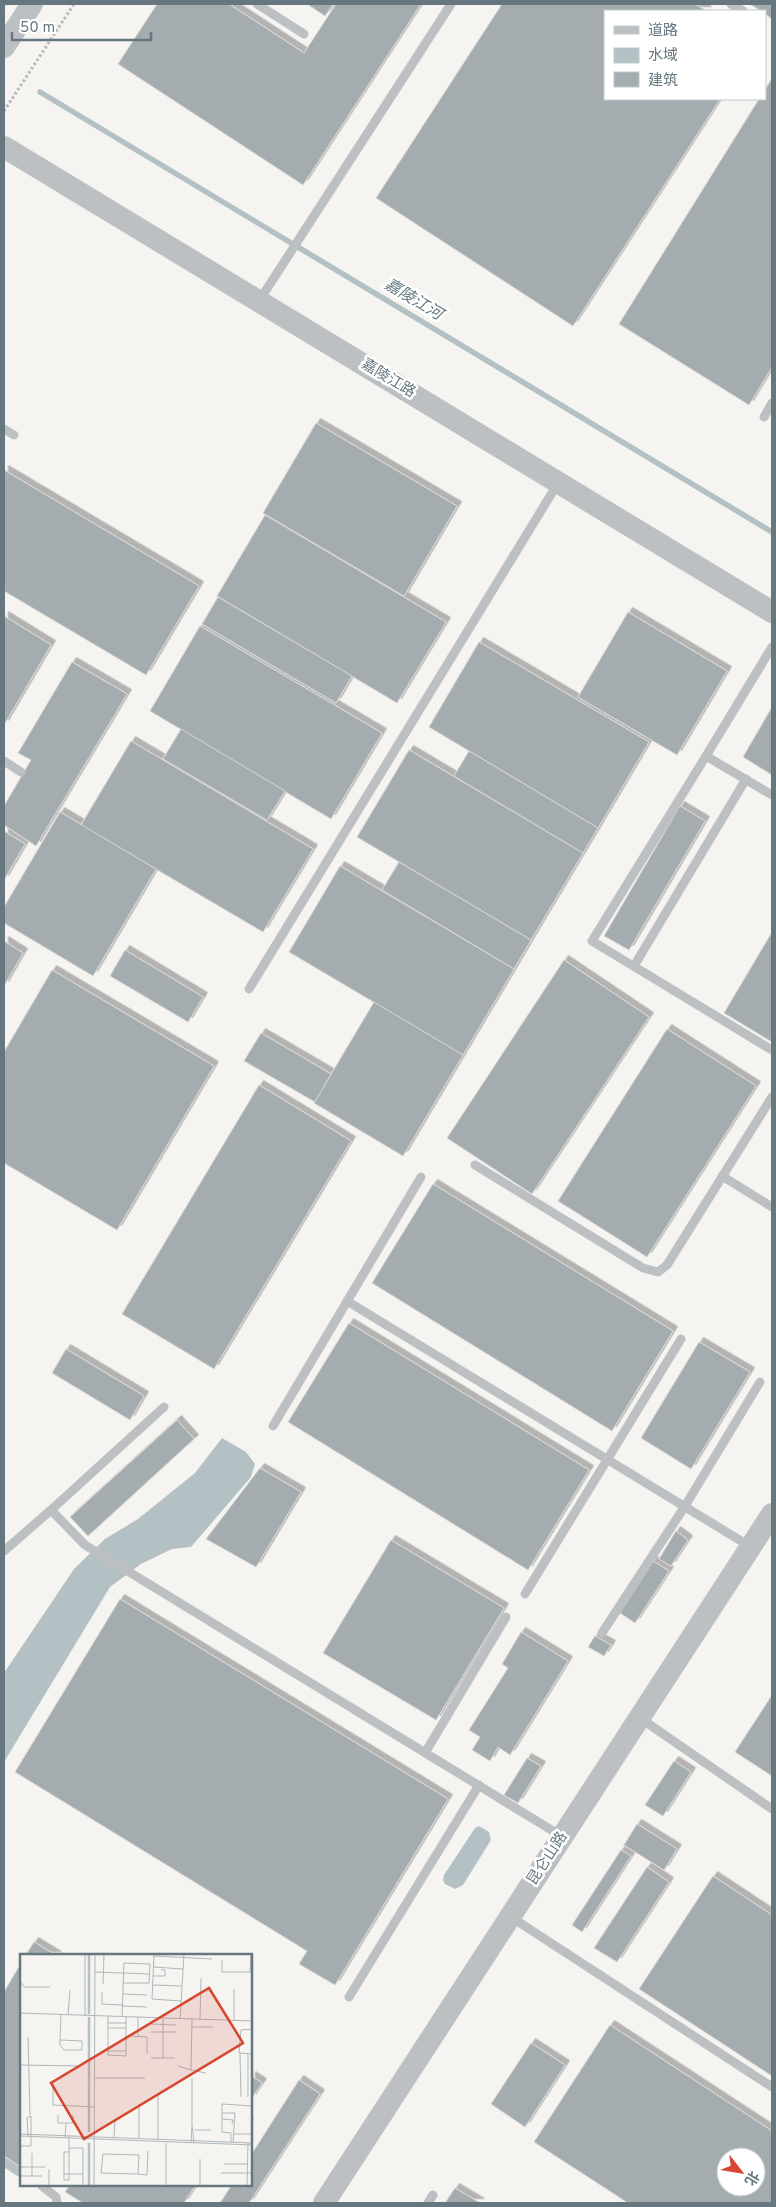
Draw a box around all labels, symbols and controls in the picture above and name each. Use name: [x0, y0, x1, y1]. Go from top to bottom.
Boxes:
scale bar: [12, 10, 151, 42]
legend: [604, 10, 766, 100]
text: 50 m: [20, 19, 55, 38]
text: 道路: [648, 22, 678, 41]
text: 水域: [648, 47, 678, 66]
text: 建筑: [648, 72, 678, 91]
water label: 嘉陵江河: [380, 275, 448, 327]
street label: 嘉陵江路: [357, 355, 419, 403]
street label: 昆仑山路: [524, 1829, 572, 1889]
inset map: [20, 1954, 252, 2187]
north arrow: [716, 2147, 766, 2197]
text: 北: [740, 2168, 762, 2188]

